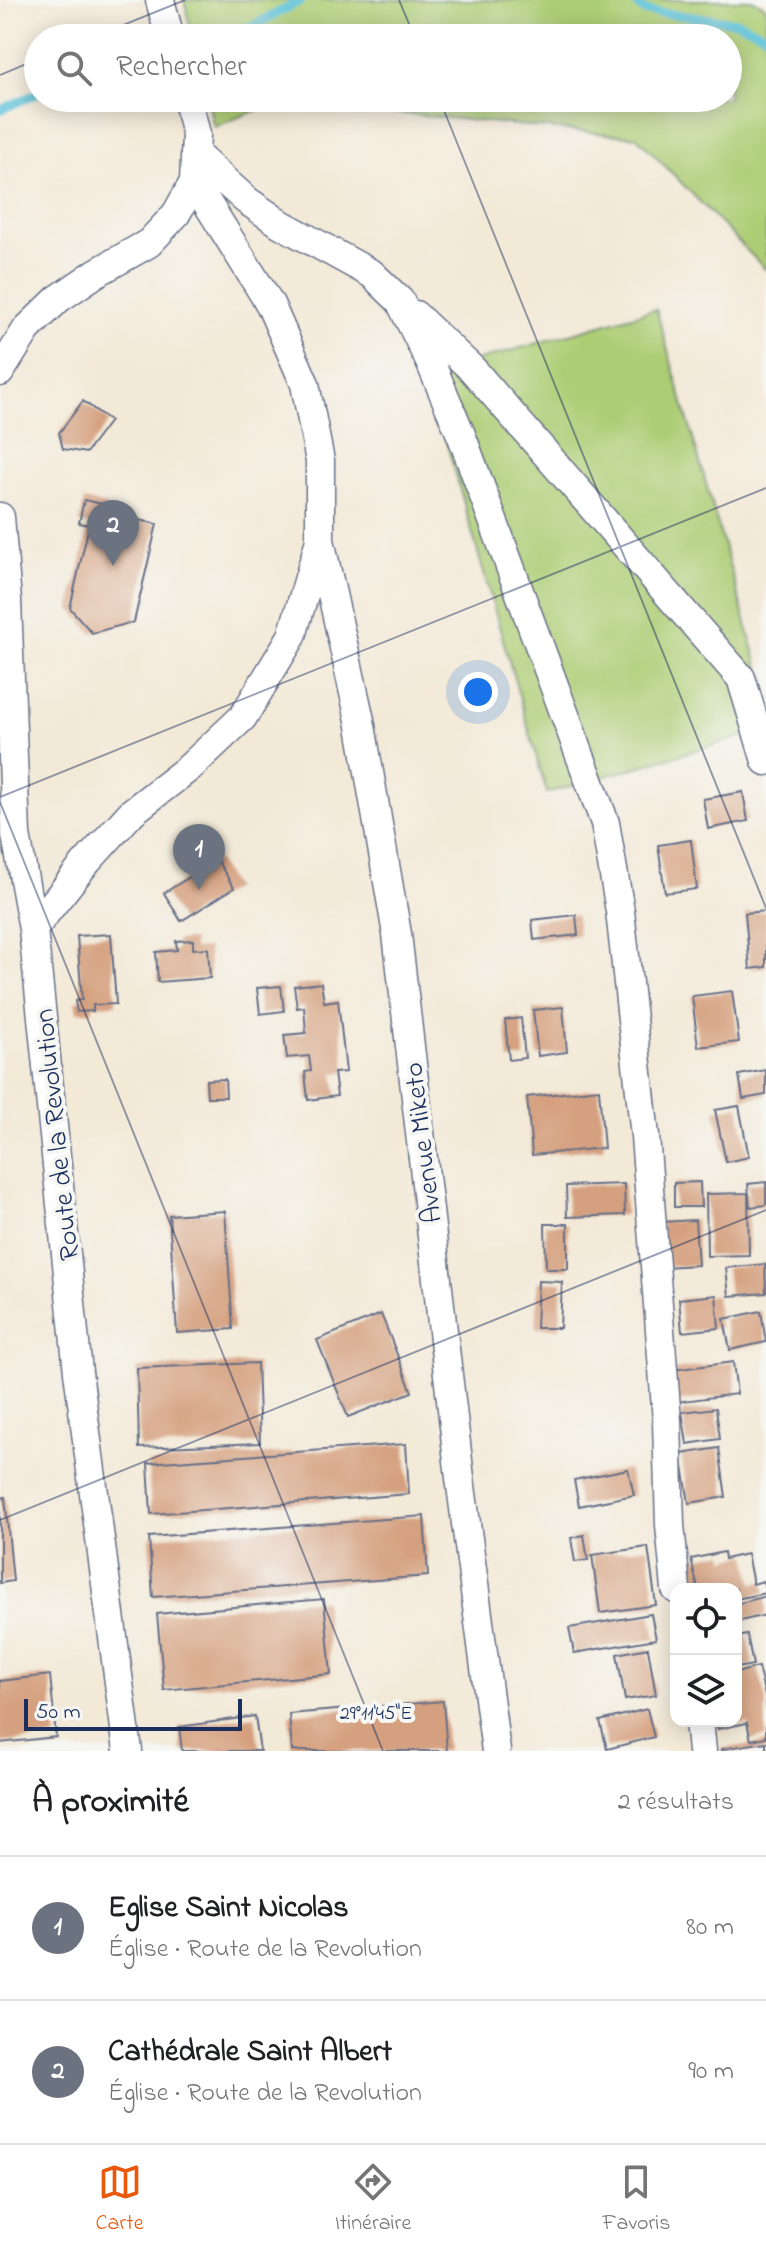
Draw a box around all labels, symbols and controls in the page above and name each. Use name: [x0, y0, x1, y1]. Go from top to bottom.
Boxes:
search box: [24, 24, 742, 112]
icon: search: [52, 46, 96, 90]
text: Rechercher: [116, 46, 247, 90]
pin: 2: [87, 500, 139, 566]
your location: [458, 672, 498, 712]
pin: 1: [173, 824, 225, 890]
street label: Route de la Revolution: [25, 1007, 92, 1263]
street label: Avenue Miketo: [394, 1060, 455, 1225]
map controls: [670, 1583, 742, 1727]
button: locate: [670, 1583, 742, 1655]
button: layers: [670, 1655, 742, 1727]
scale bar: [24, 1695, 242, 1731]
text: 50 m: [36, 1697, 81, 1729]
text: 29°11'45"E: [340, 1700, 412, 1729]
text: À proximité: [32, 1778, 189, 1828]
text: 2 résultats: [618, 1784, 734, 1822]
text: Eglise Saint Nicolas: [108, 1887, 349, 1931]
text: 1: [54, 1909, 62, 1947]
text: 80 m: [686, 1909, 734, 1947]
text: Église · Route de la Revolution: [108, 1931, 422, 1969]
text: Cathédrale Saint Albert: [108, 2031, 392, 2075]
text: 2: [52, 2053, 64, 2091]
text: 90 m: [688, 2053, 734, 2091]
text: Église · Route de la Revolution: [108, 2075, 422, 2113]
tab: Carte: [96, 2160, 144, 2240]
tab: Itinéraire: [335, 2160, 411, 2240]
tab: Favoris: [602, 2160, 670, 2240]

